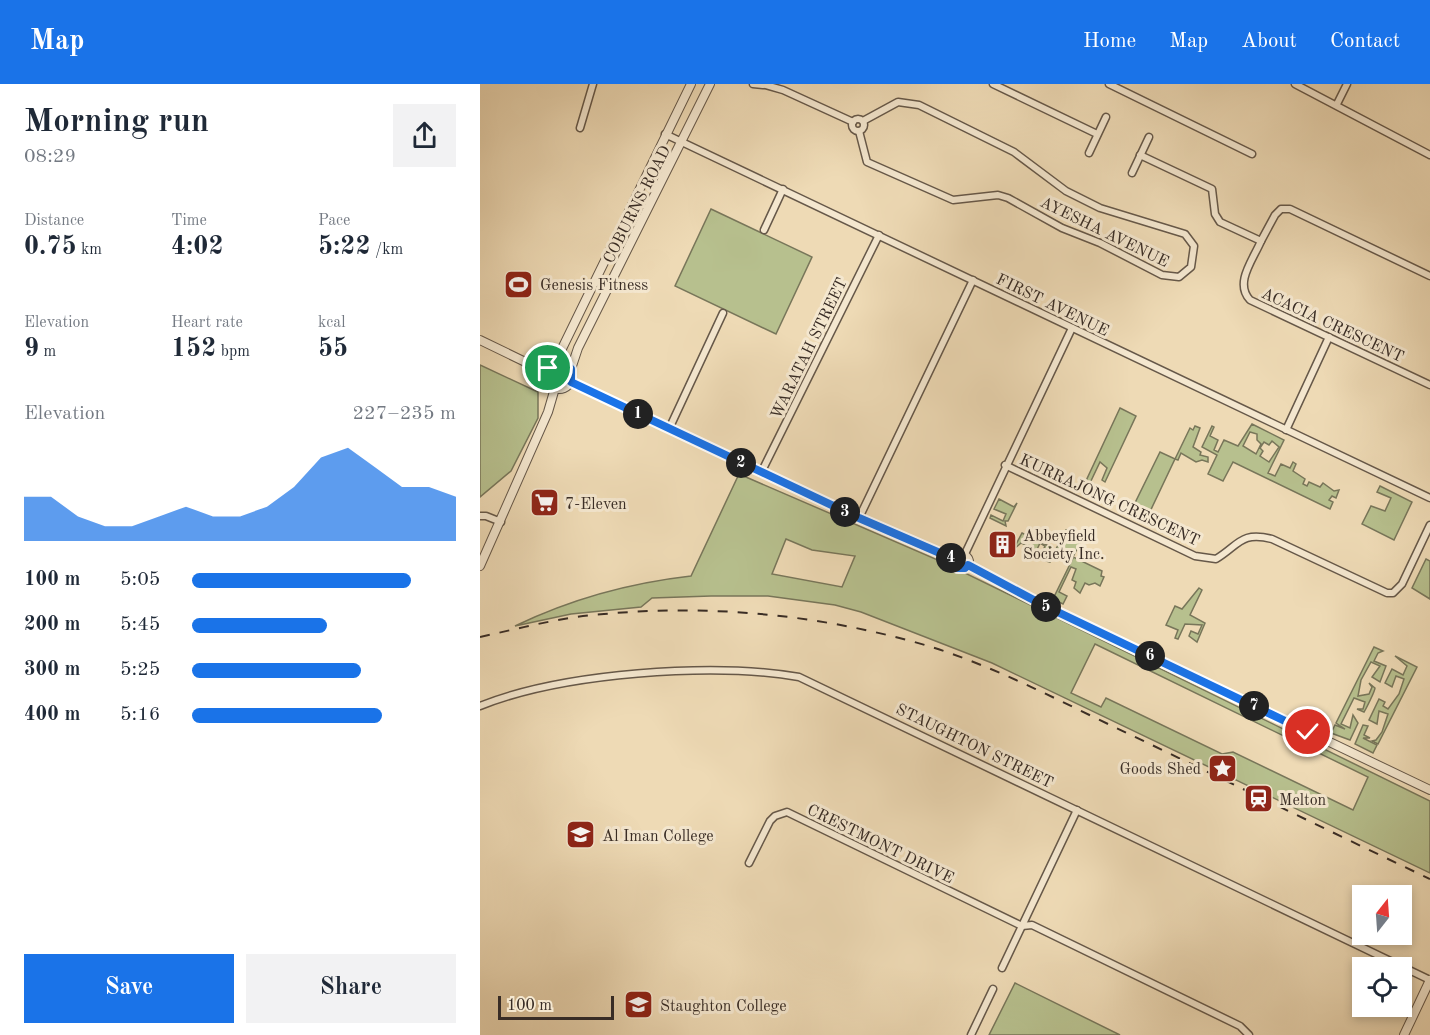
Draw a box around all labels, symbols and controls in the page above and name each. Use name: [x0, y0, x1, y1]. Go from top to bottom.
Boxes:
text: Map: [30, 28, 84, 56]
text: Home: [1083, 31, 1136, 52]
text: Map: [1169, 31, 1208, 52]
text: About: [1241, 31, 1297, 52]
text: Contact: [1330, 31, 1400, 52]
button: share: [393, 104, 456, 167]
text: Morning run: [24, 106, 209, 139]
street label: COBURNS ROAD: [601, 144, 674, 266]
text: 08:29: [24, 147, 76, 167]
street label: AYESHA AVENUE: [1037, 195, 1171, 271]
text: Distance: [24, 213, 84, 229]
text: Time: [171, 213, 207, 229]
text: Pace: [318, 213, 350, 229]
text: 0.75: [24, 234, 77, 260]
text: 4:02: [171, 234, 224, 260]
text: 5:22: [318, 234, 371, 260]
text: km: [77, 242, 102, 258]
text: /km: [371, 242, 403, 258]
sports icon: Genesis Fitness: [503, 268, 535, 300]
street label: FIRST AVENUE: [993, 272, 1111, 340]
street label: WARATAH STREET: [769, 276, 851, 422]
place label: Genesis Fitness: [540, 278, 648, 294]
street label: ACACIA CRESCENT: [1258, 286, 1406, 366]
text: Elevation: [24, 315, 89, 331]
text: Heart rate: [171, 315, 243, 331]
text: kcal: [318, 315, 346, 331]
text: 9: [24, 336, 39, 362]
text: 152: [171, 336, 216, 362]
text: 55: [318, 336, 348, 362]
pin: [522, 342, 573, 393]
text: m: [39, 344, 56, 360]
text: bpm: [216, 344, 250, 360]
icon: arrive: [531, 351, 564, 384]
pin: 1: [623, 399, 653, 429]
text: Elevation: [24, 404, 105, 424]
text: 227–235 m: [353, 404, 456, 424]
text: 1: [633, 406, 643, 422]
pin: 2: [726, 448, 756, 478]
street label: KURRAJONG CRESCENT: [1017, 452, 1202, 550]
text: 2: [736, 455, 746, 471]
supermarket icon: 7-Eleven: [528, 487, 560, 519]
place label: 7-Eleven: [565, 497, 627, 513]
pin: 3: [830, 497, 860, 527]
text: 3: [840, 504, 850, 520]
building icon: Abbeyfield Society Inc.: [986, 528, 1018, 560]
place label: Abbeyfield Society Inc.: [1023, 529, 1104, 563]
pin: 4: [936, 543, 966, 573]
text: 4: [946, 550, 956, 566]
text: 100 m: [24, 570, 80, 590]
text: 5:05: [120, 570, 160, 590]
pin: 5: [1031, 592, 1061, 622]
text: 5: [1041, 599, 1051, 615]
text: 200 m: [24, 615, 80, 635]
text: 5:45: [120, 615, 160, 635]
pin: 6: [1135, 641, 1165, 671]
text: 6: [1145, 648, 1155, 664]
text: 300 m: [24, 660, 80, 680]
text: 5:25: [120, 660, 160, 680]
pin: 7: [1239, 691, 1269, 721]
text: 7: [1249, 698, 1259, 714]
street label: STAUGHTON STREET: [893, 702, 1055, 792]
text: 400 m: [24, 705, 80, 725]
text: 5:16: [120, 705, 160, 725]
pin: [1282, 706, 1333, 757]
icon: check: [1291, 715, 1324, 748]
place icon: Goods Shed: [1206, 752, 1238, 784]
place label: Goods Shed: [1119, 762, 1201, 778]
station icon: Melton: [1242, 783, 1274, 815]
place label: Melton: [1279, 793, 1327, 809]
street label: CRESTMONT DRIVE: [804, 802, 956, 887]
school or university icon: Al Iman College: [565, 819, 597, 851]
place label: Al Iman College: [602, 829, 714, 845]
north arrow: [1352, 885, 1412, 945]
map controls: [1352, 885, 1412, 1017]
button: Save: [24, 954, 234, 1023]
button: Share: [246, 954, 456, 1023]
button: locate: [1352, 957, 1412, 1017]
school or university icon: Staughton College: [623, 989, 655, 1021]
scale bar: [498, 993, 614, 1020]
text: 100 m: [507, 998, 552, 1014]
place label: Staughton College: [660, 999, 787, 1015]

